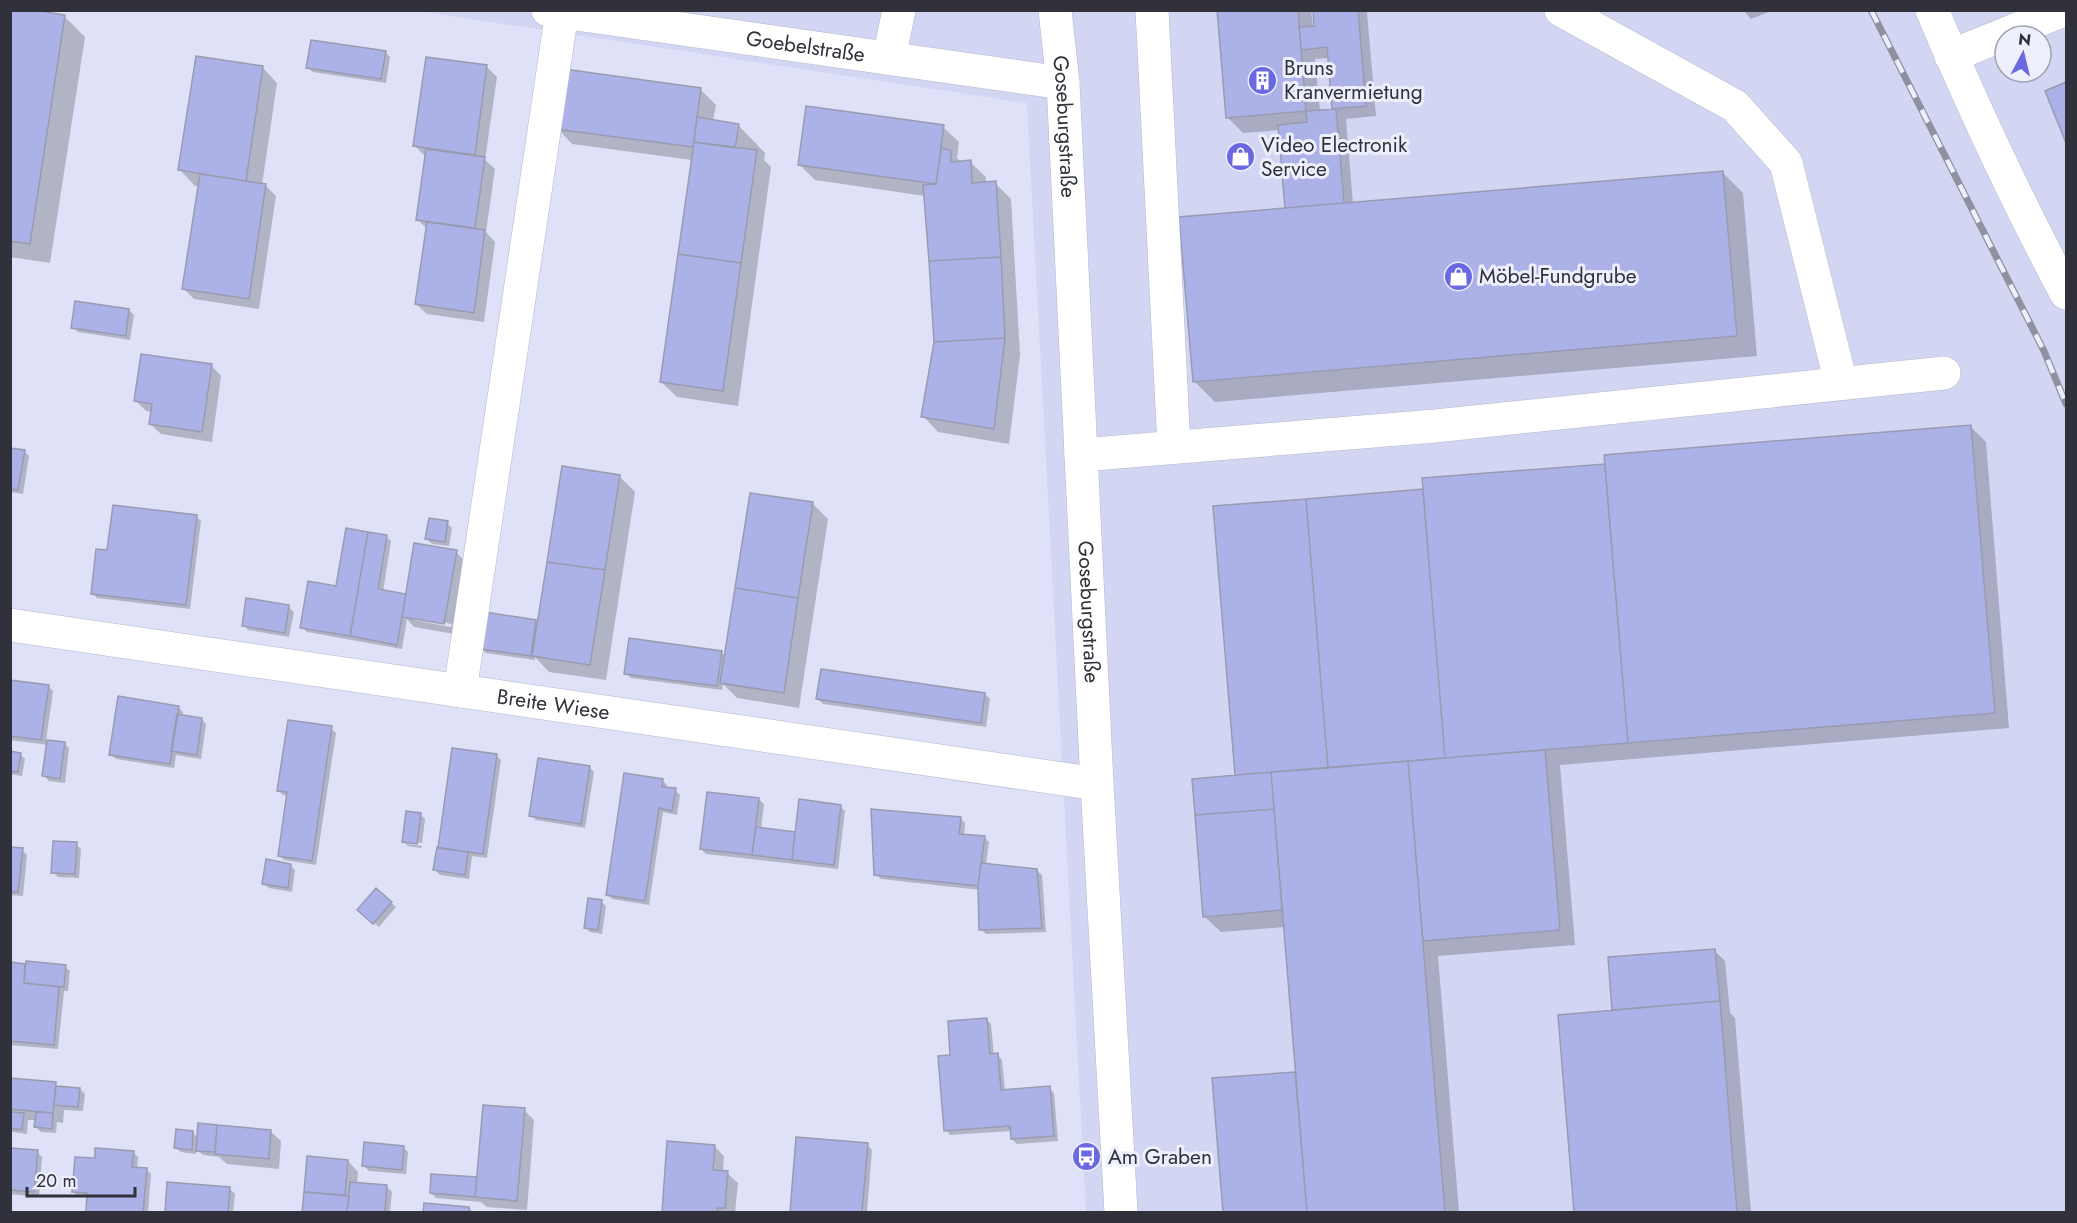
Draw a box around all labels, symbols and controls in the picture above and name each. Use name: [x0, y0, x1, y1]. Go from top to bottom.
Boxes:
street label: Goebelstraße: [744, 23, 867, 70]
north arrow: [1993, 24, 2053, 84]
text: N: [2017, 27, 2032, 52]
place label: Bruns Kranvermietung: [1284, 53, 1423, 107]
street label: Goseburgstraße: [1045, 54, 1084, 199]
building icon: Bruns Kranvermietung: [1247, 64, 1279, 96]
place label: Video Electronik Service: [1261, 130, 1408, 184]
shop icon: Video Electronik Service: [1224, 141, 1256, 173]
shop icon: Möbel-Fundgrube: [1442, 260, 1474, 292]
place label: Möbel-Fundgrube: [1479, 261, 1637, 291]
street label: Goseburgstraße: [1070, 540, 1107, 684]
street label: Breite Wiese: [495, 681, 612, 728]
bus stop icon: Am Graben: [1071, 1141, 1103, 1173]
place label: Am Graben: [1108, 1142, 1212, 1172]
scale bar: [27, 1160, 135, 1198]
text: 20 m: [36, 1168, 76, 1194]

